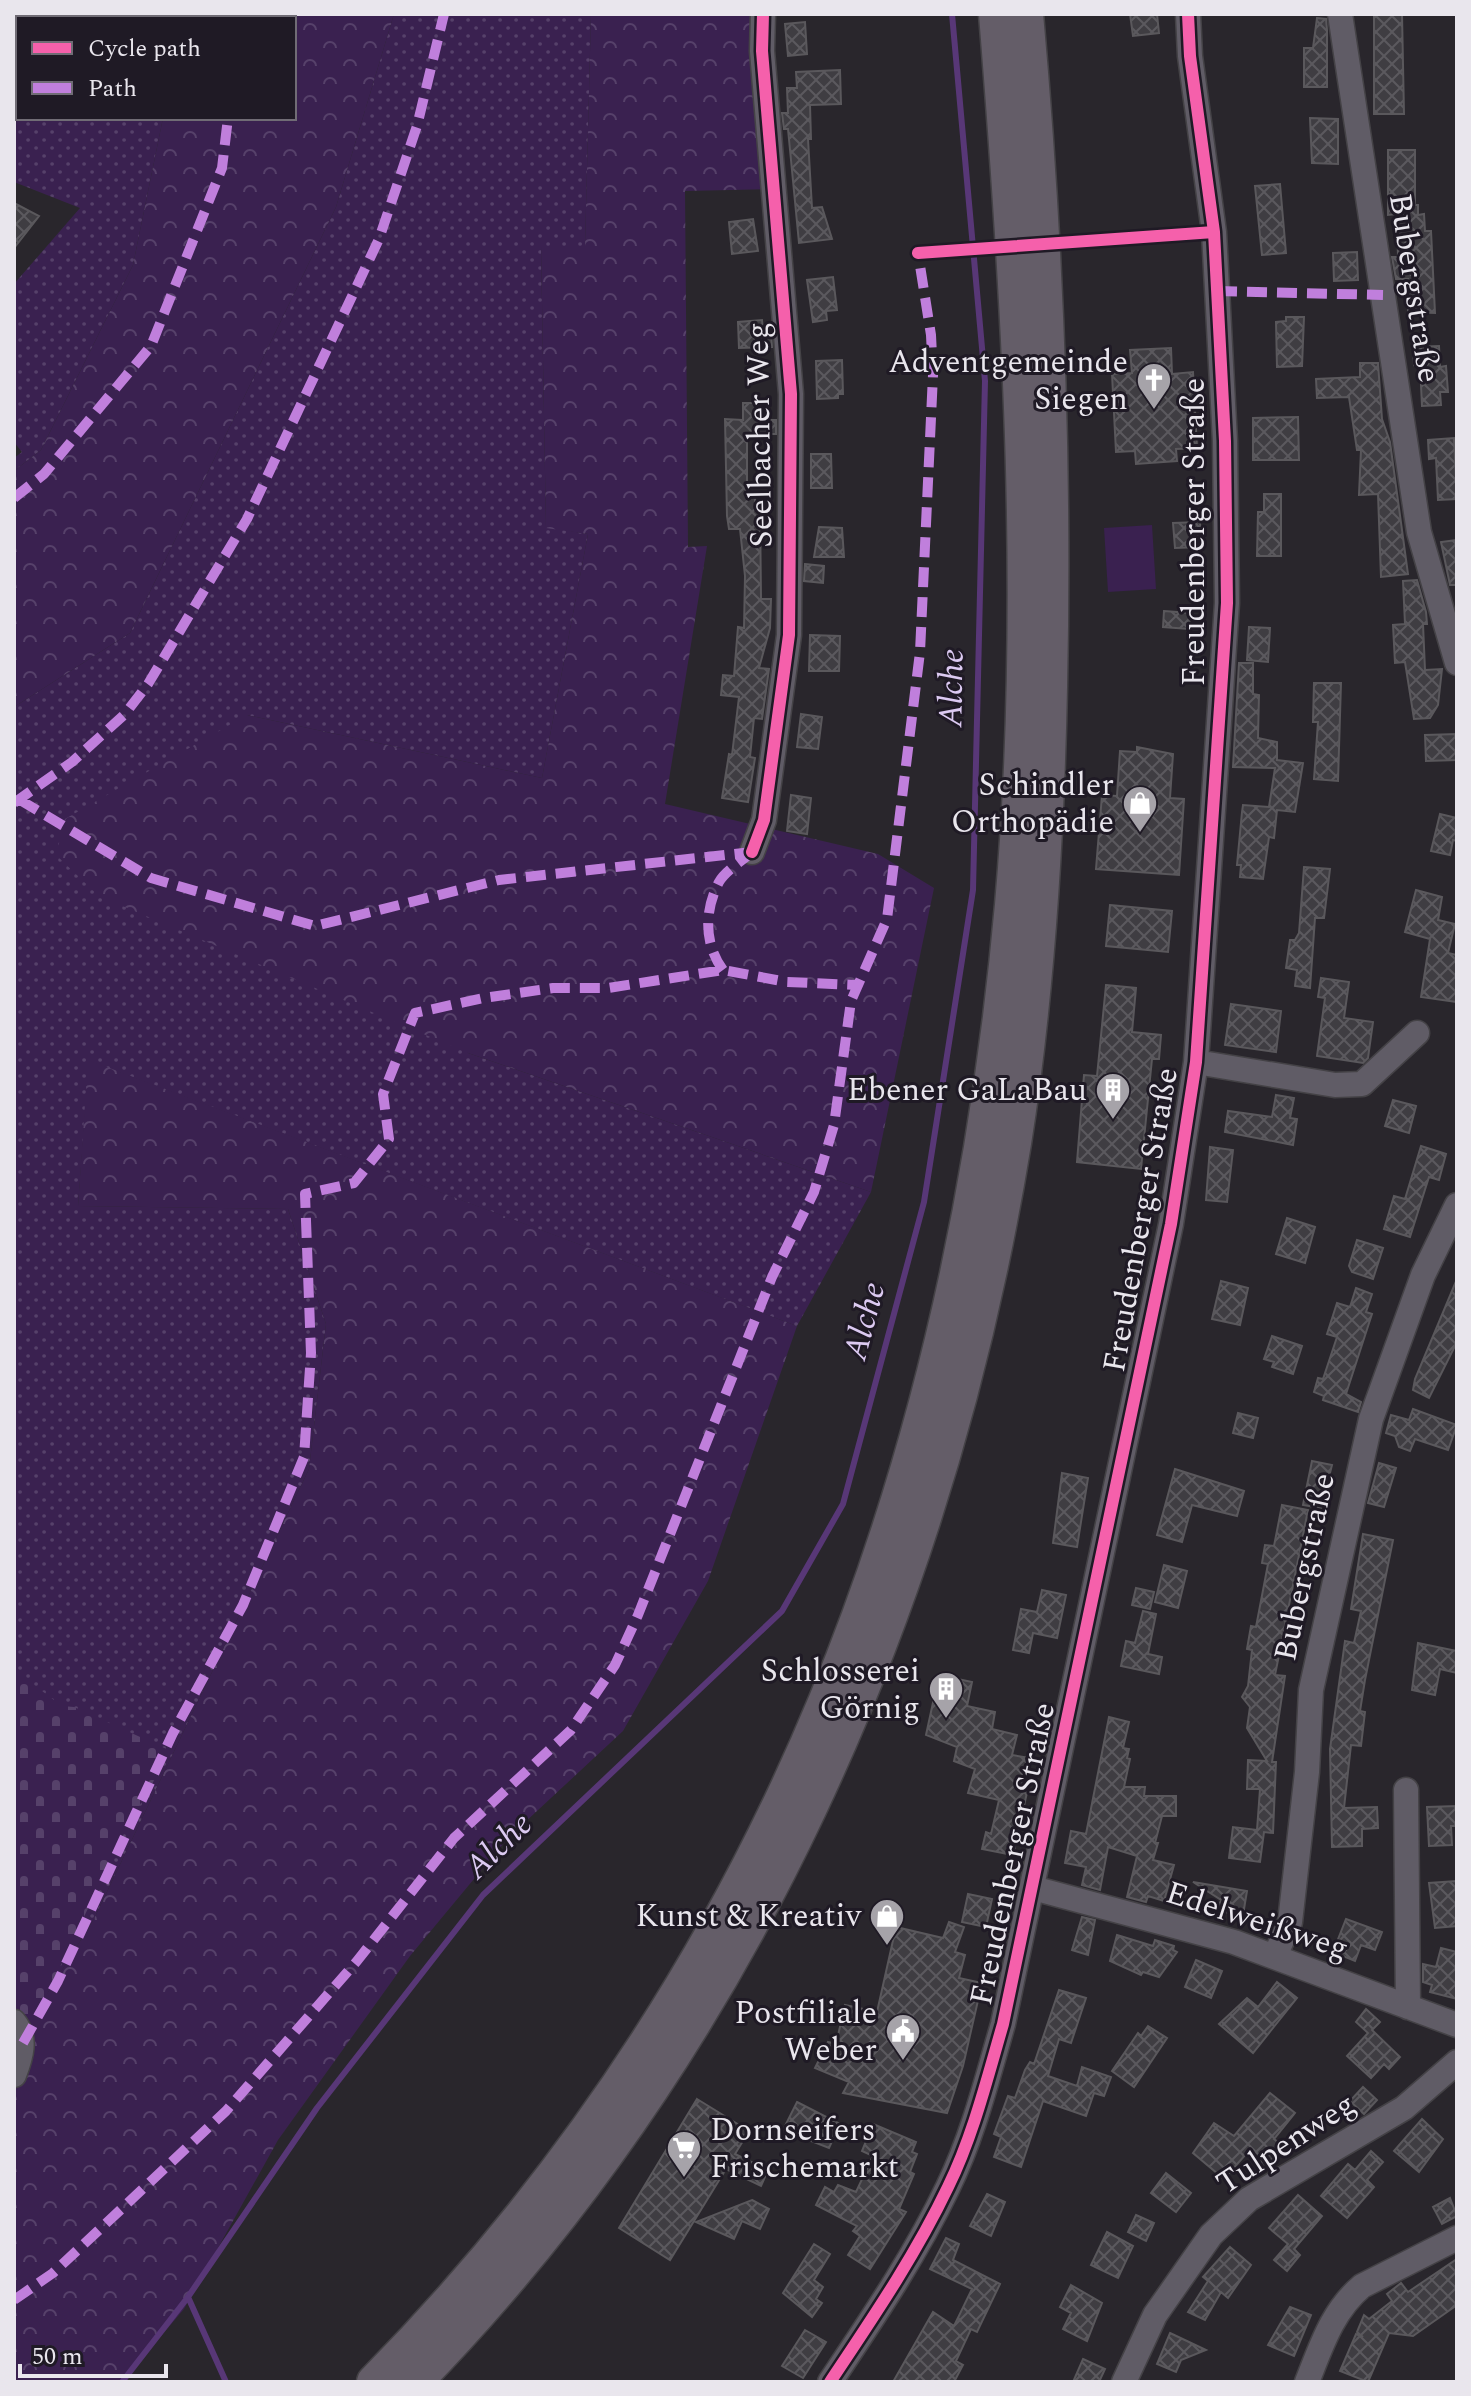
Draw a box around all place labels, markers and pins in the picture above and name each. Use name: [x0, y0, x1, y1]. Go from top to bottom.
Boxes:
place label: Adventgemeinde Siegen: [888, 338, 1128, 424]
church icon: Adventgemeinde Siegen: [1135, 361, 1173, 411]
place label: Schindler Orthopädie: [951, 761, 1114, 847]
shop icon: Schindler Orthopädie: [1121, 784, 1159, 834]
place label: Ebener GaLaBau: [847, 1066, 1087, 1115]
building icon: Ebener GaLaBau: [1094, 1071, 1132, 1121]
place label: Schlosserei Görnig: [761, 1647, 920, 1733]
building icon: Schlosserei Görnig: [927, 1670, 965, 1720]
place label: Kunst & Kreativ: [636, 1892, 863, 1941]
shop icon: Kunst & Kreativ: [868, 1897, 906, 1947]
place label: Postfiliale Weber: [734, 1989, 877, 2075]
public building icon: Postfiliale Weber: [884, 2012, 922, 2062]
place label: Dornseifers Frischemarkt: [710, 2106, 899, 2192]
supermarket icon: Dornseifers Frischemarkt: [665, 2129, 703, 2179]

